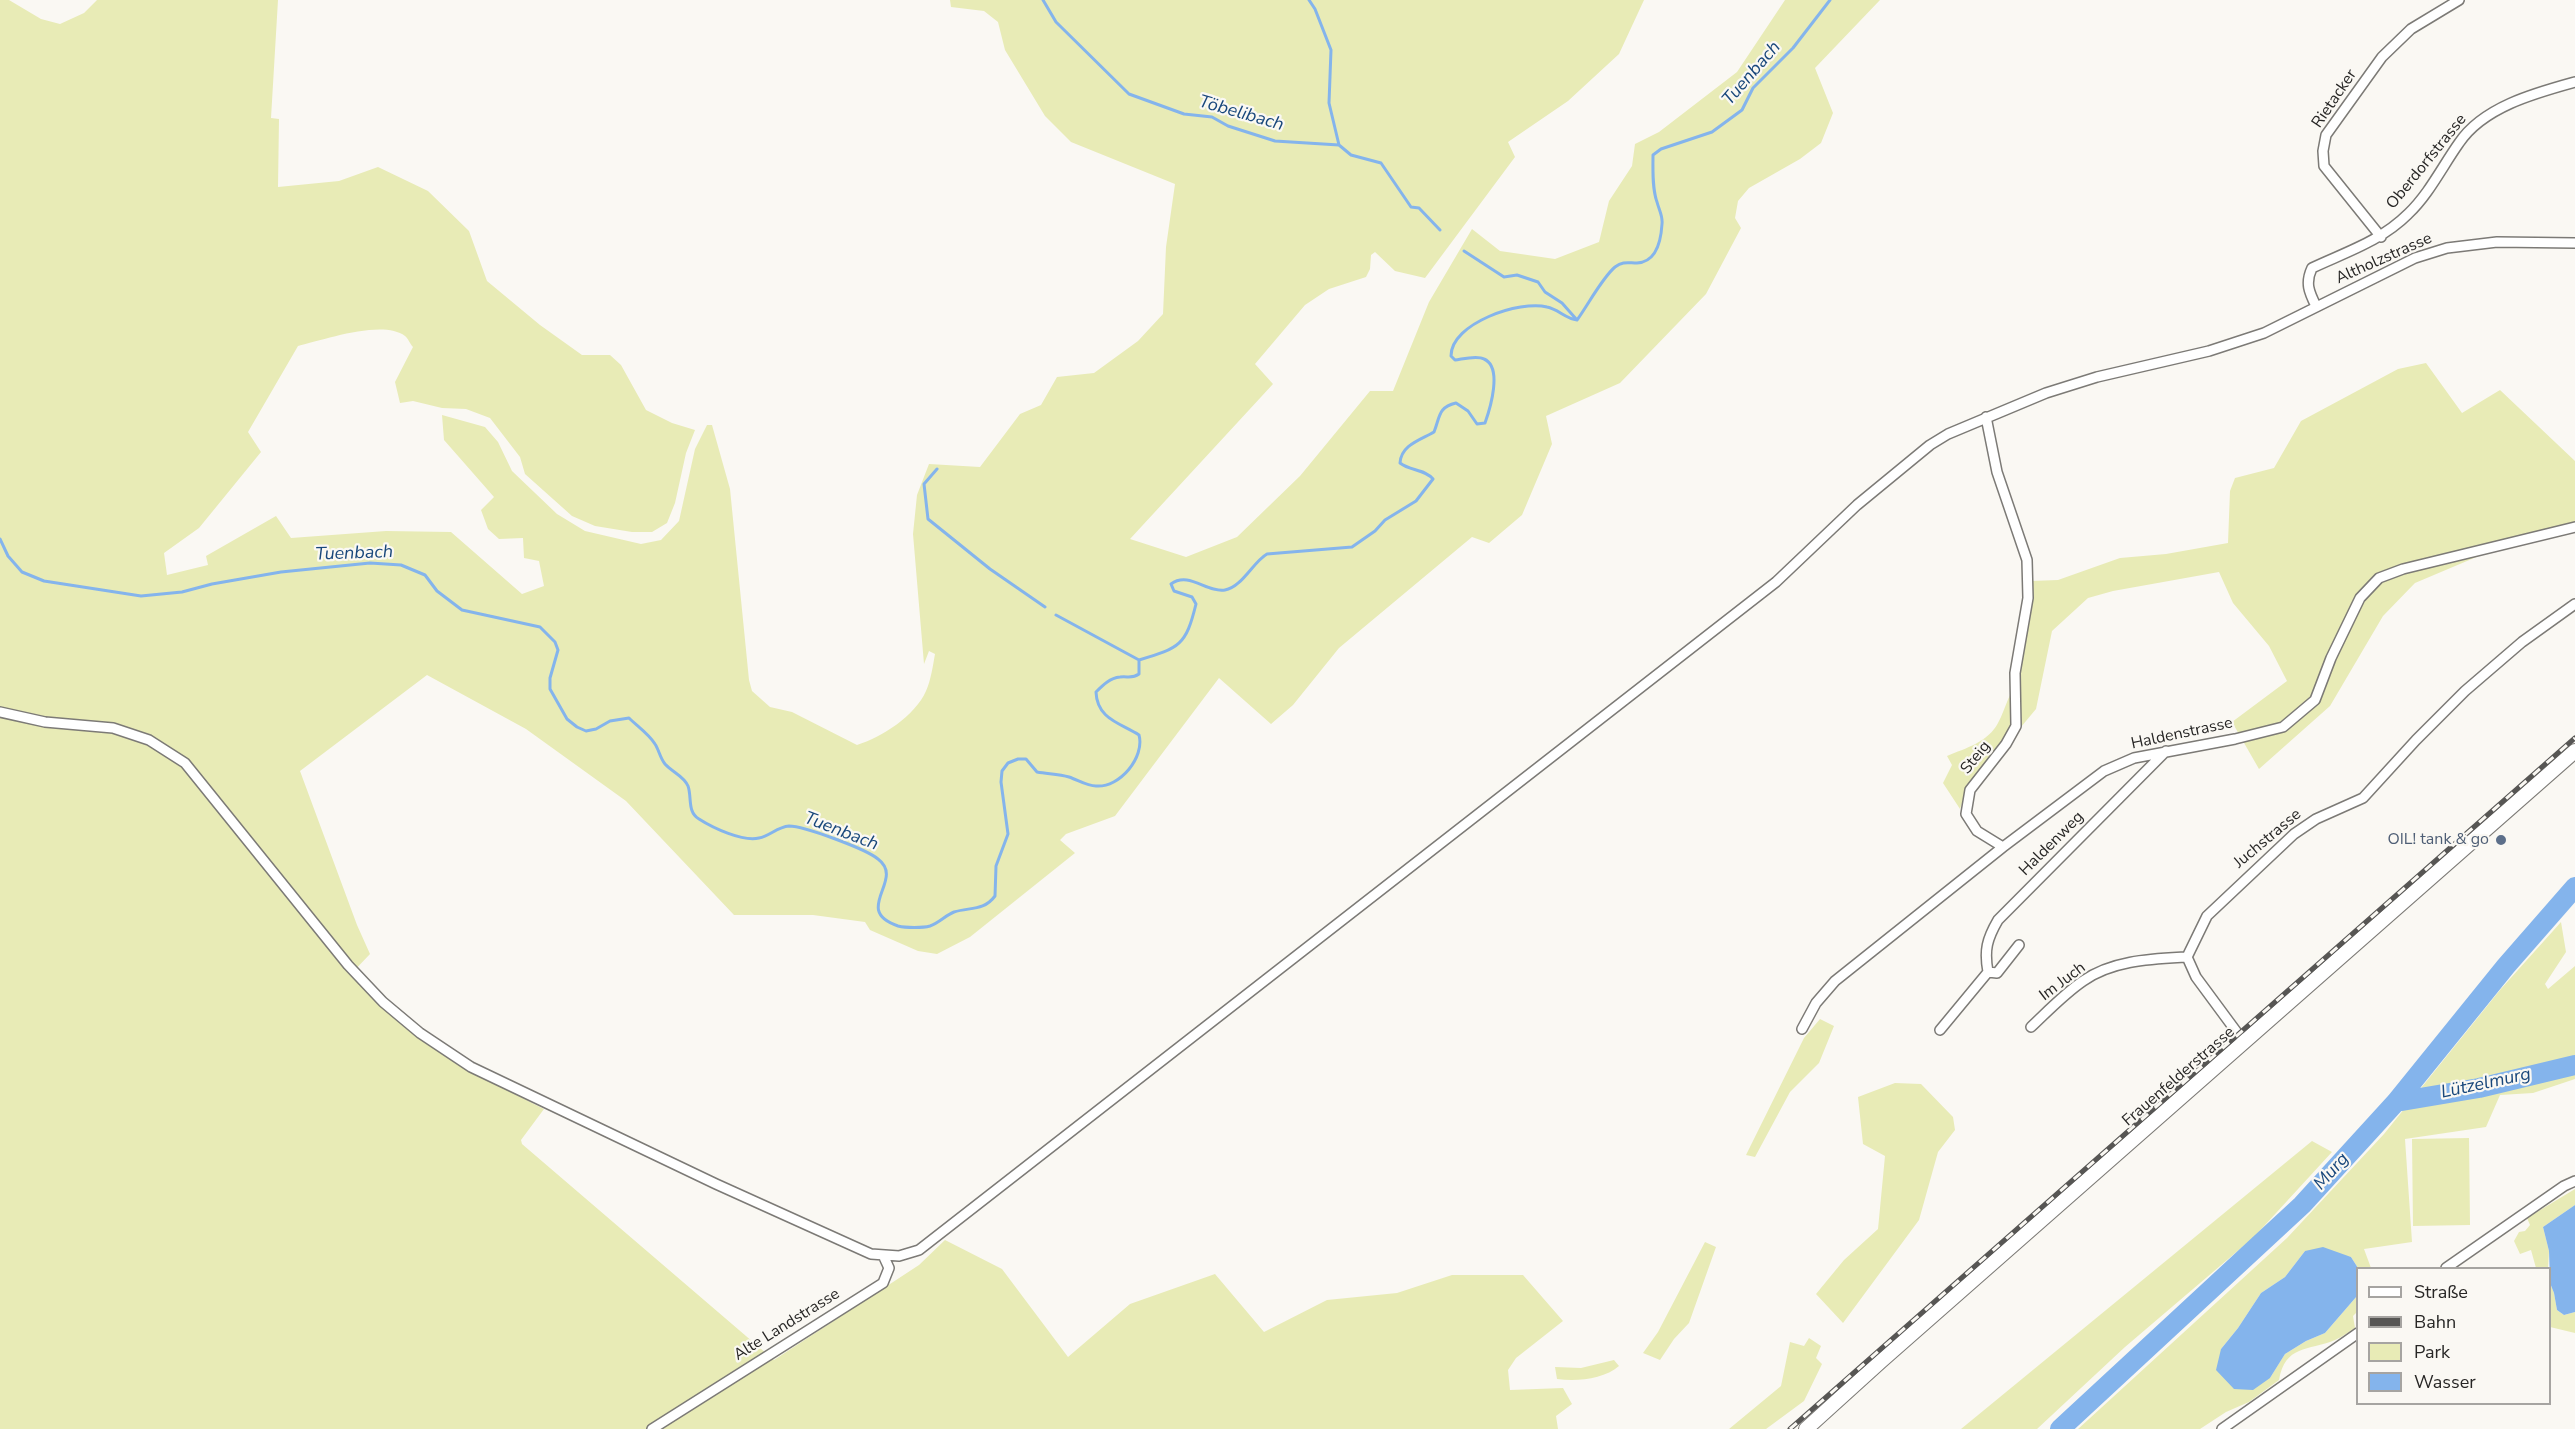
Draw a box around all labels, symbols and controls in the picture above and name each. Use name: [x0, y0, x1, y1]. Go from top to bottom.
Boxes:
water label: Tuenbach: [1718, 37, 1786, 111]
street label: Rietacker: [2308, 66, 2362, 132]
water label: Töbelibach: [1196, 92, 1286, 136]
street label: Oberdorfstrasse: [2383, 111, 2471, 213]
street label: Altholzstrasse: [2333, 229, 2435, 289]
water label: Tuenbach: [315, 542, 393, 566]
street label: Haldenstrasse: [2129, 714, 2235, 754]
street label: Steig: [1957, 738, 1995, 778]
street label: Juchstrasse: [2230, 805, 2306, 873]
water label: Tuenbach: [801, 808, 881, 856]
street label: Haldenweg: [2016, 808, 2088, 880]
place label: OIL! tank & go: [2387, 830, 2489, 850]
marker: OIL! tank & go: [2494, 833, 2508, 847]
street label: Im Juch: [2036, 959, 2090, 1005]
street label: Frauenfelderstrasse: [2119, 1023, 2239, 1131]
water label: Lützelmurg: [2439, 1064, 2533, 1104]
water label: Murg: [2310, 1149, 2354, 1195]
legend: [2356, 1267, 2551, 1405]
text: Straße: [2414, 1280, 2468, 1304]
street label: Alte Landstrasse: [731, 1285, 843, 1365]
text: Bahn: [2414, 1310, 2456, 1334]
text: Park: [2414, 1340, 2450, 1364]
text: Wasser: [2414, 1370, 2476, 1394]

